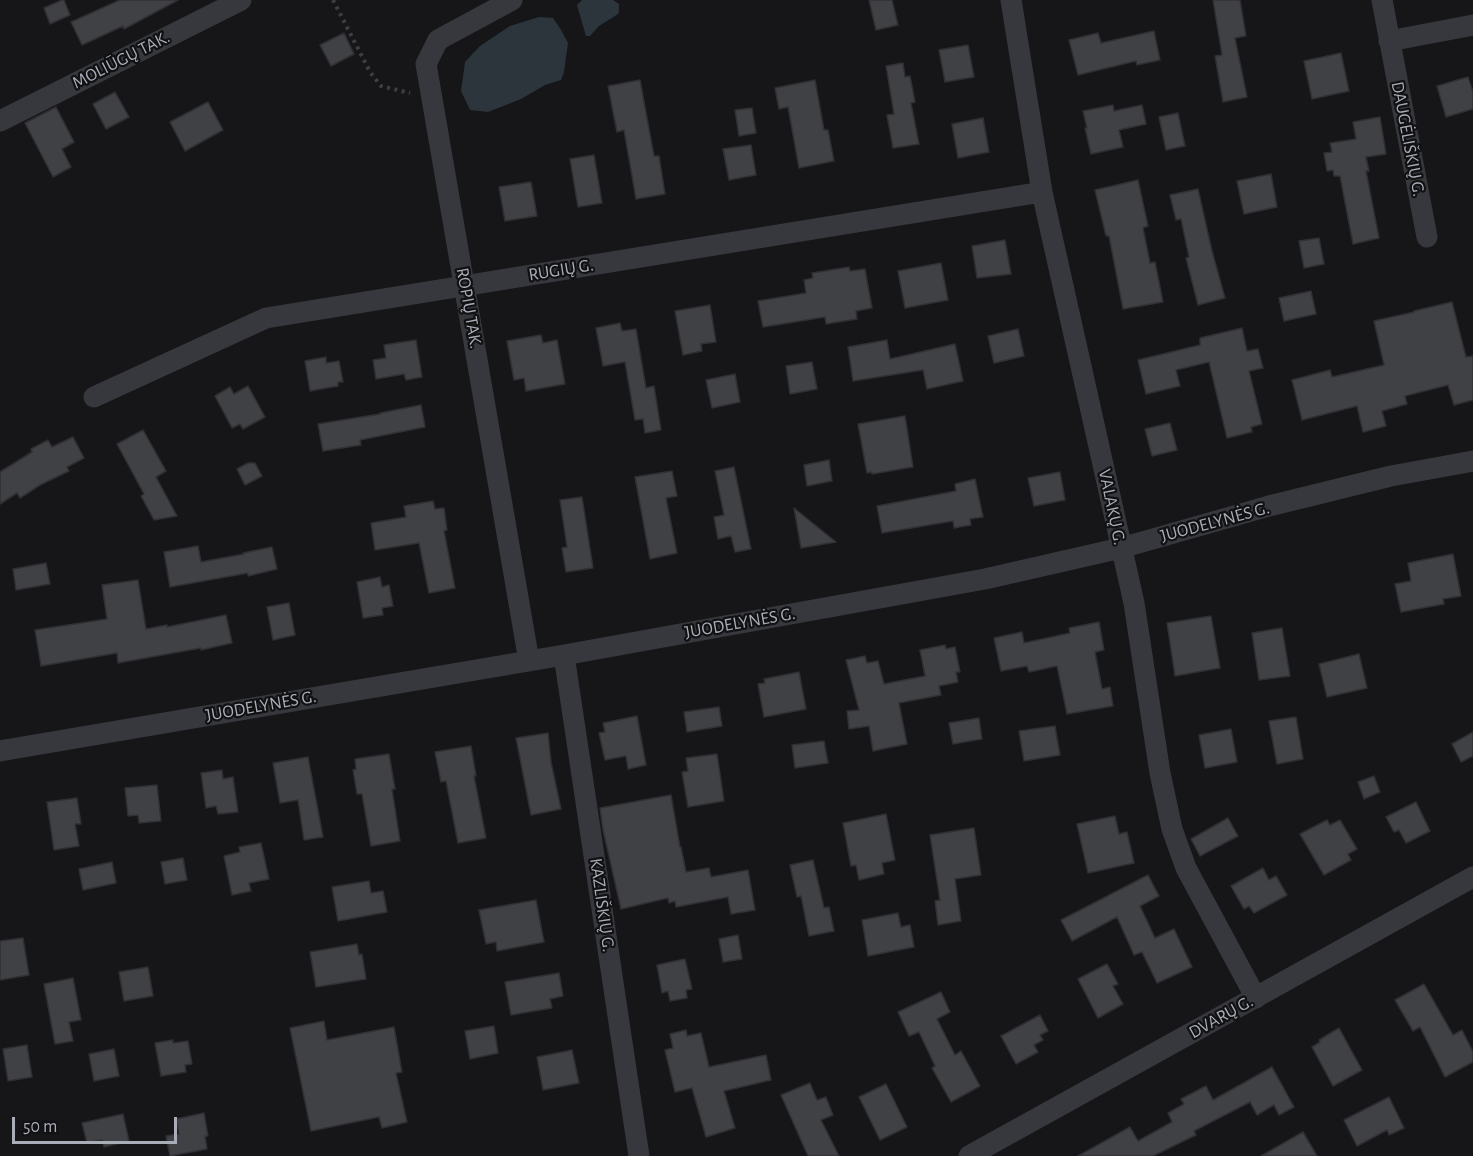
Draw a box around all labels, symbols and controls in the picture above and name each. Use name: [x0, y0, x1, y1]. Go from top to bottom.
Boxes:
street label: MOLIŪGŲ TAK.: [69, 26, 173, 94]
street label: DAUGĖLIŠKIŲ G.: [1386, 80, 1430, 198]
street label: RUGIŲ G.: [527, 254, 595, 286]
street label: ROPIŲ TAK.: [451, 266, 487, 350]
street label: VALAKŲ G.: [1093, 467, 1131, 547]
street label: JUODELYNĖS G.: [1158, 497, 1272, 547]
street label: JUODELYNĖS G.: [683, 603, 797, 643]
street label: JUODELYNĖS G.: [204, 686, 318, 726]
street label: KAZLIŠKIŲ G.: [585, 857, 619, 953]
street label: DVARŲ G.: [1185, 991, 1257, 1043]
scale bar: [15, 1105, 180, 1143]
text: 50 m: [23, 1118, 57, 1136]

